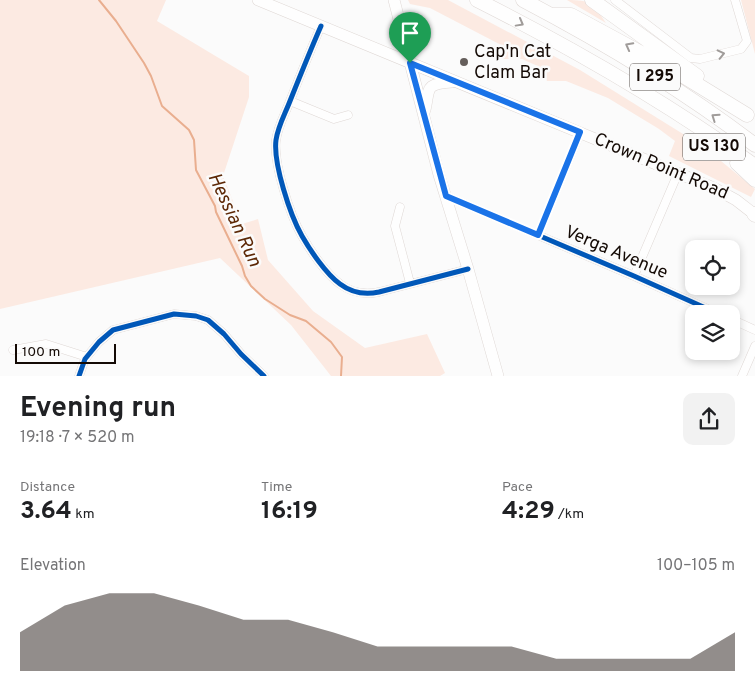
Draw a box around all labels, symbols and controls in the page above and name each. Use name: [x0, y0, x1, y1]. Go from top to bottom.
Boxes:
pin: [389, 12, 431, 63]
one-way arrow: [515, 16, 524, 26]
icon: arrive: [396, 19, 424, 47]
place label: Cap'n Cat Clam Bar: [474, 41, 551, 85]
one-way arrow: [625, 42, 634, 52]
one-way arrow: [717, 49, 726, 60]
marker: Cap'n Cat Clam Bar: [458, 56, 470, 68]
road number: I 295: [630, 64, 680, 90]
one-way arrow: [711, 114, 721, 123]
street label: Crown Point Road: [590, 128, 732, 206]
road number: US 130: [683, 134, 745, 160]
water label: Hessian Run: [202, 169, 267, 272]
street label: Verga Avenue: [561, 221, 671, 285]
map controls: [685, 240, 740, 360]
button: locate: [685, 240, 740, 295]
button: layers: [685, 305, 740, 360]
scale bar: [15, 341, 116, 364]
text: 100 m: [22, 344, 60, 361]
text: Evening run: [20, 391, 176, 427]
button: share: [683, 393, 735, 445]
text: 19:18 · 7 × 520 m: [20, 428, 135, 448]
text: Distance: [20, 479, 75, 496]
text: Time: [261, 479, 292, 496]
text: Pace: [502, 479, 533, 496]
text: 3.64: [20, 496, 72, 528]
text: 16:19: [261, 496, 318, 528]
text: 4:29: [502, 496, 555, 528]
text: km: [72, 506, 95, 523]
text: /km: [555, 506, 584, 523]
text: Elevation: [20, 556, 86, 576]
text: 100–105 m: [657, 556, 735, 576]

